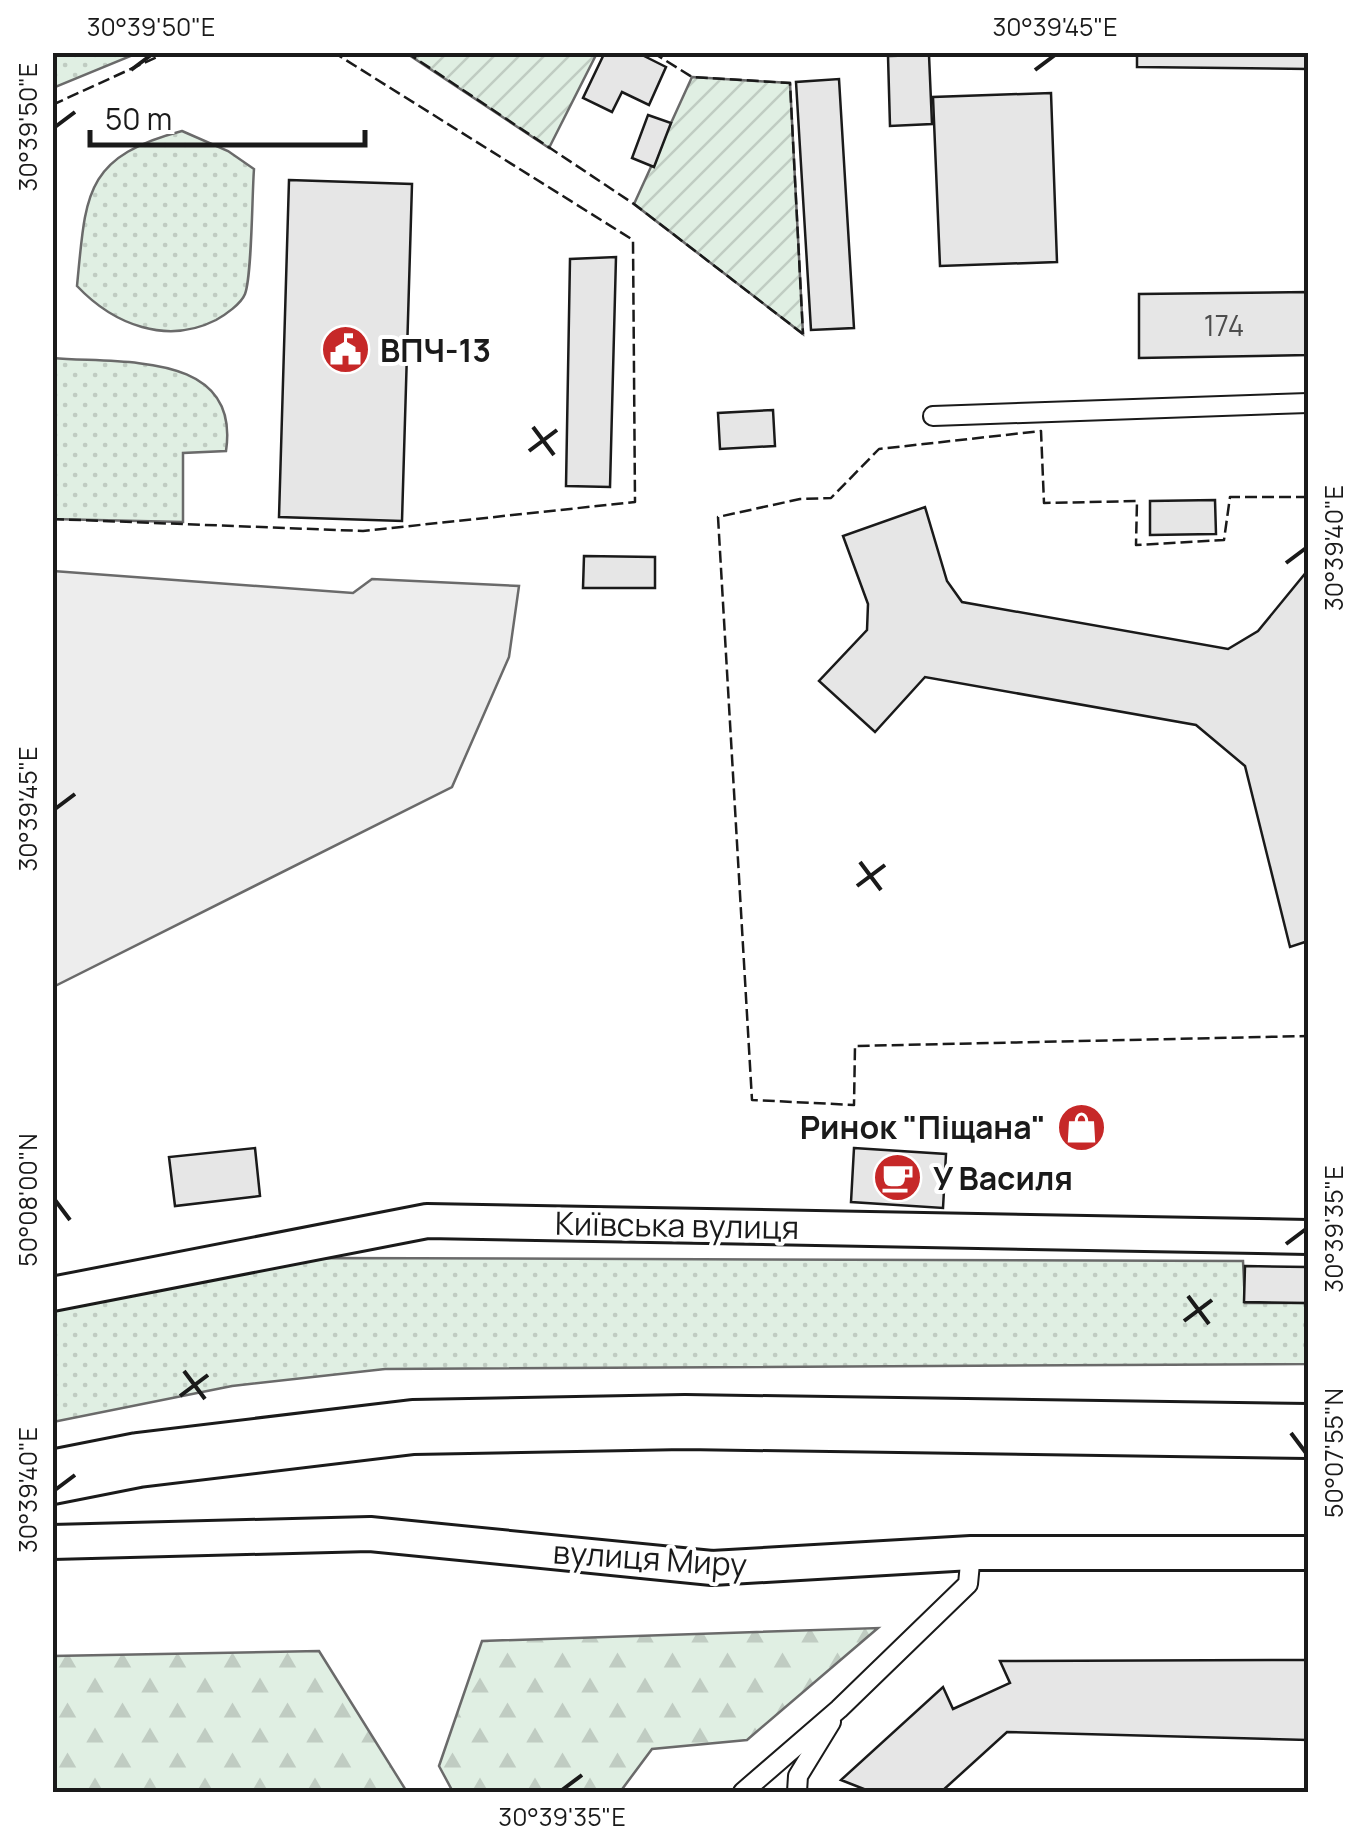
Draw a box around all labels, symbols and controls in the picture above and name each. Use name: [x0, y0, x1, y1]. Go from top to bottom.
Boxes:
text: 30°39'50"E: [87, 9, 215, 44]
text: 30°39'45"E: [992, 9, 1118, 44]
text: 30°39'50"E: [10, 63, 45, 191]
scale bar: [90, 85, 365, 147]
text: 50 m: [105, 98, 172, 139]
house number: 174: [1204, 306, 1244, 344]
public building icon: ВПЧ-13: [319, 324, 371, 376]
place label: ВПЧ-13: [380, 328, 491, 372]
text: 30°39'40"E: [1316, 485, 1351, 611]
text: 30°39'45"E: [10, 746, 45, 872]
shop icon: Ринок "Піщана": [1055, 1101, 1107, 1153]
place label: Ринок "Піщана": [800, 1105, 1046, 1149]
text: 50°08'00"N: [10, 1133, 45, 1267]
cafe icon: У Василя: [872, 1152, 924, 1204]
place label: У Василя: [933, 1156, 1073, 1200]
text: 30°39'35"E: [1316, 1165, 1351, 1293]
street label: Київська вулиця: [555, 1201, 799, 1249]
text: 50°07'55"N: [1316, 1388, 1351, 1518]
text: 30°39'40"E: [10, 1427, 45, 1553]
street label: вулиця Миру: [552, 1529, 748, 1587]
text: 30°39'35"E: [498, 1799, 626, 1834]

